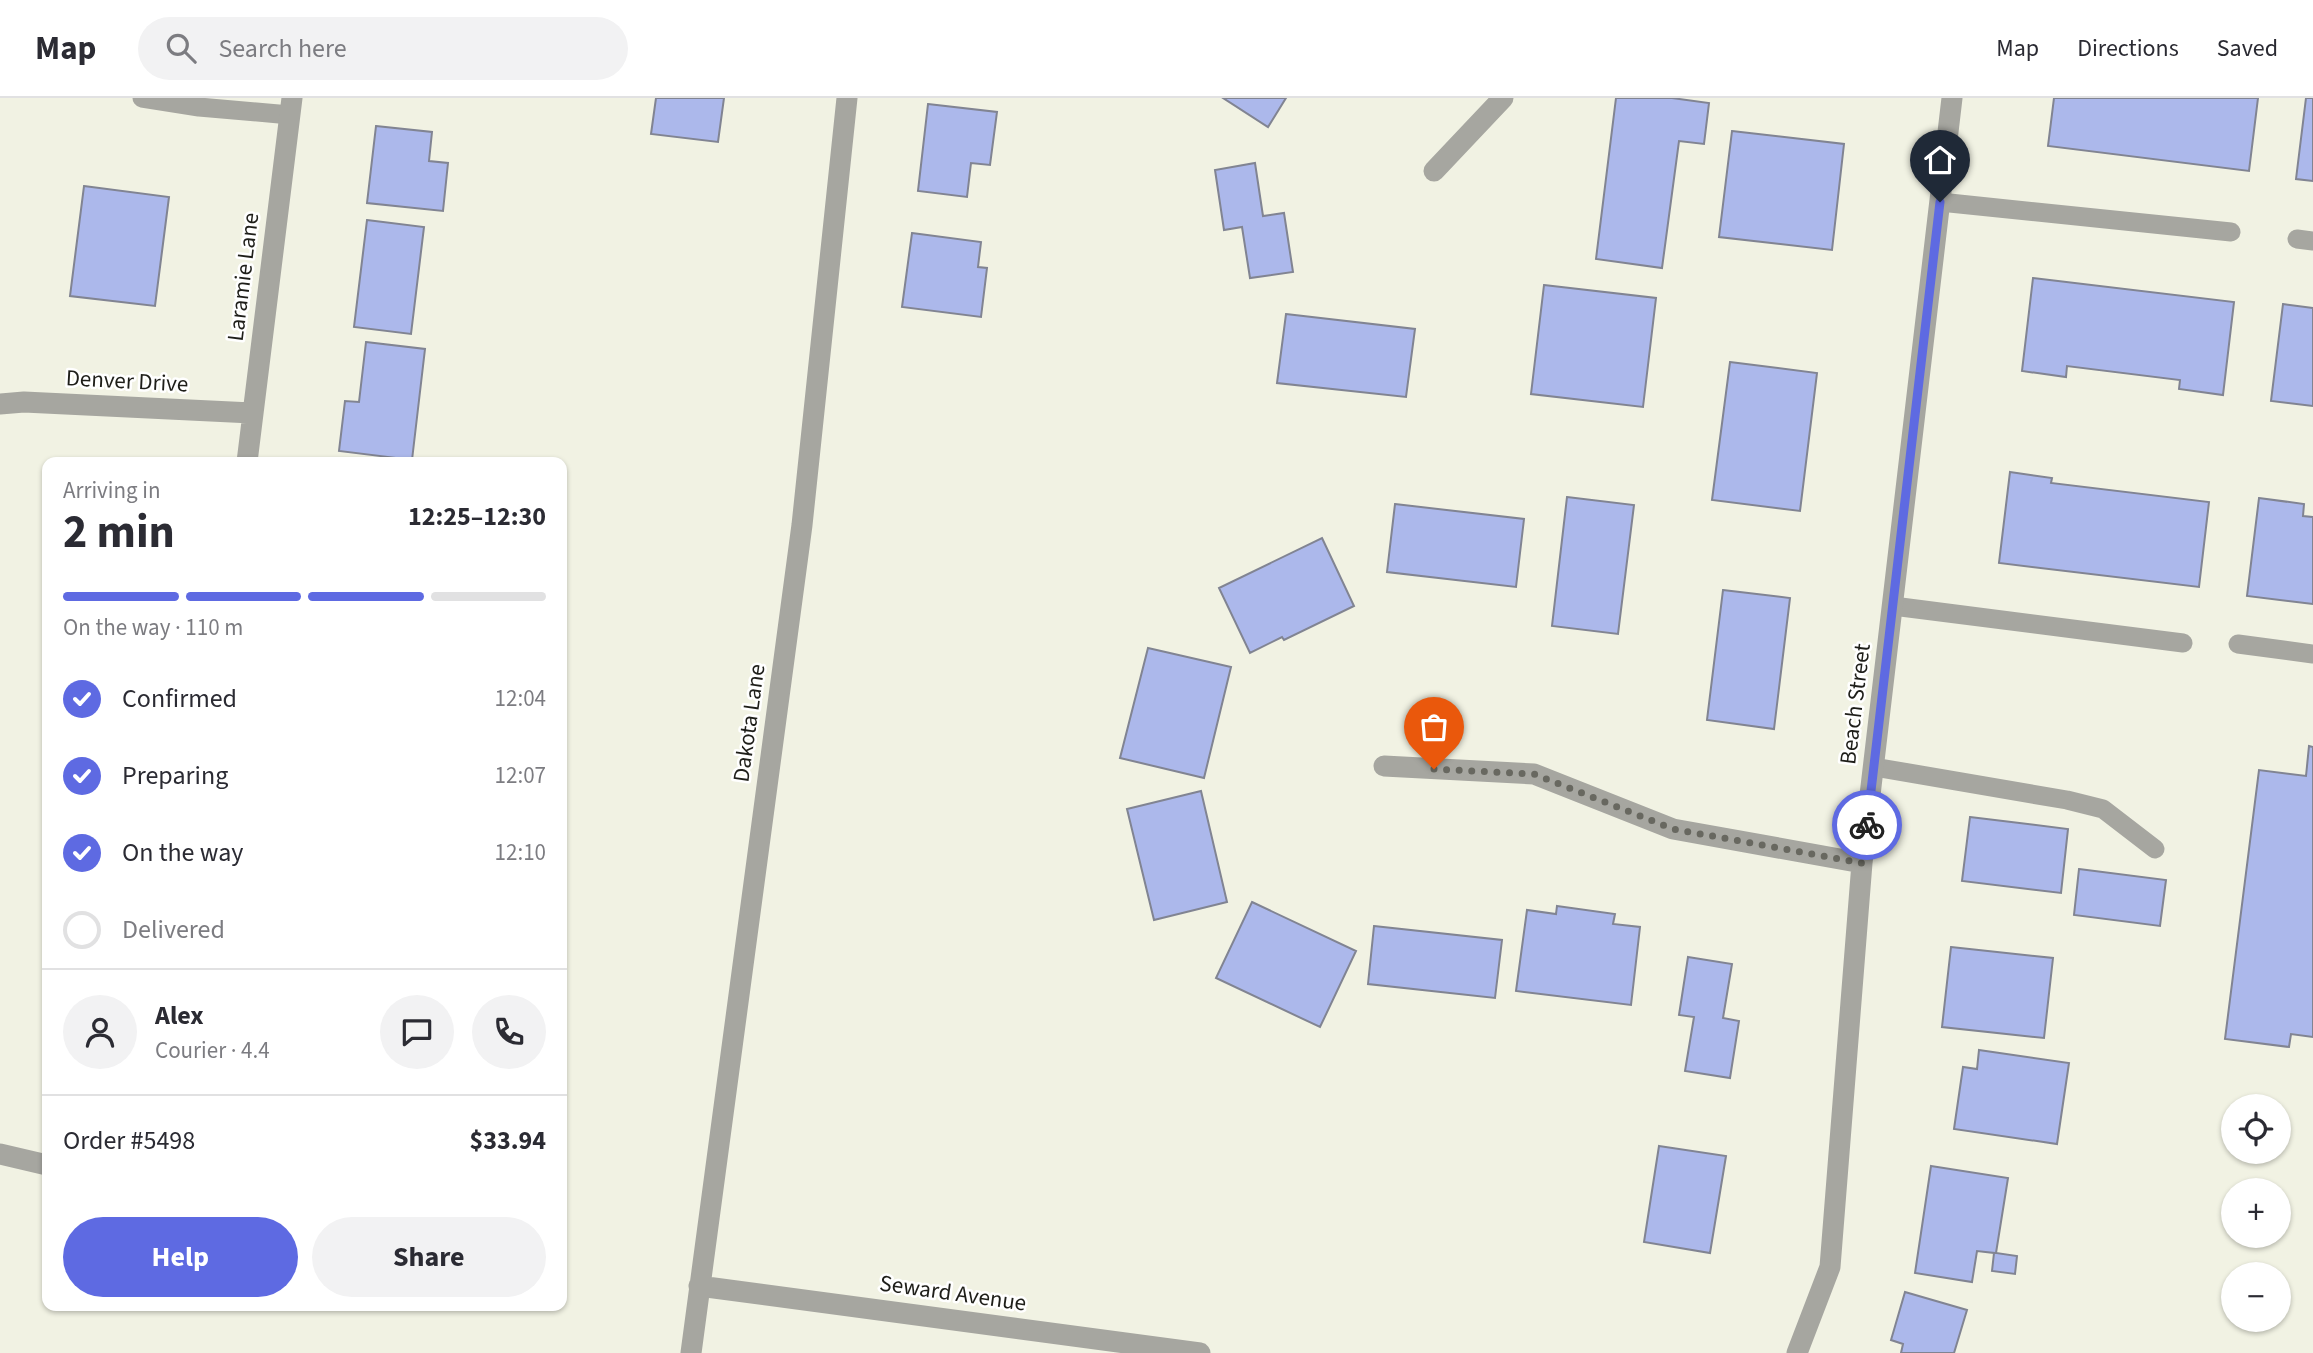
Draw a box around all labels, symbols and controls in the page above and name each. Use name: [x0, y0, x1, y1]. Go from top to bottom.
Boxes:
search box: [138, 17, 628, 80]
text: Map: [35, 25, 96, 72]
icon: search: [162, 29, 200, 67]
text: Search here: [218, 30, 347, 67]
text: Map: [1996, 31, 2039, 66]
text: Directions: [2077, 31, 2179, 66]
text: Saved: [2217, 31, 2278, 66]
pin: [1910, 130, 1970, 202]
icon: home: [1921, 141, 1959, 179]
street label: Laramie Lane: [219, 211, 267, 343]
street label: Denver Drive: [65, 361, 189, 401]
text: Arriving in: [63, 474, 161, 507]
text: 12:25–12:30: [408, 498, 546, 535]
text: 2 min: [63, 500, 175, 565]
text: On the way · 110 m: [63, 611, 243, 644]
street label: Beach Street: [1831, 642, 1879, 766]
street label: Dakota Lane: [724, 662, 774, 784]
icon: check: [63, 680, 101, 718]
text: Confirmed: [122, 680, 237, 717]
text: 12:04: [495, 682, 546, 715]
pin: [1404, 697, 1464, 769]
icon: bag: [1415, 708, 1453, 746]
icon: check: [63, 757, 101, 795]
text: Preparing: [122, 757, 228, 794]
text: 12:07: [495, 759, 546, 792]
courier: [1832, 790, 1902, 860]
icon: bike: [1848, 806, 1886, 844]
icon: check: [63, 834, 101, 872]
text: On the way: [122, 834, 243, 871]
text: 12:10: [495, 836, 546, 869]
text: Delivered: [122, 911, 225, 948]
button: person: [63, 995, 137, 1069]
button: chat: [380, 995, 454, 1069]
button: phone: [472, 995, 546, 1069]
text: Alex: [155, 997, 204, 1034]
text: Courier · 4.4: [155, 1034, 270, 1067]
map controls: [2221, 1094, 2291, 1332]
button: locate: [2221, 1094, 2291, 1164]
text: Order #5498: [63, 1122, 195, 1159]
text: $33.94: [470, 1122, 546, 1159]
button: +: [2221, 1178, 2291, 1248]
button: Help: [63, 1217, 298, 1297]
button: Share: [312, 1217, 546, 1297]
button: −: [2221, 1262, 2291, 1332]
street label: Seward Avenue: [878, 1266, 1028, 1320]

